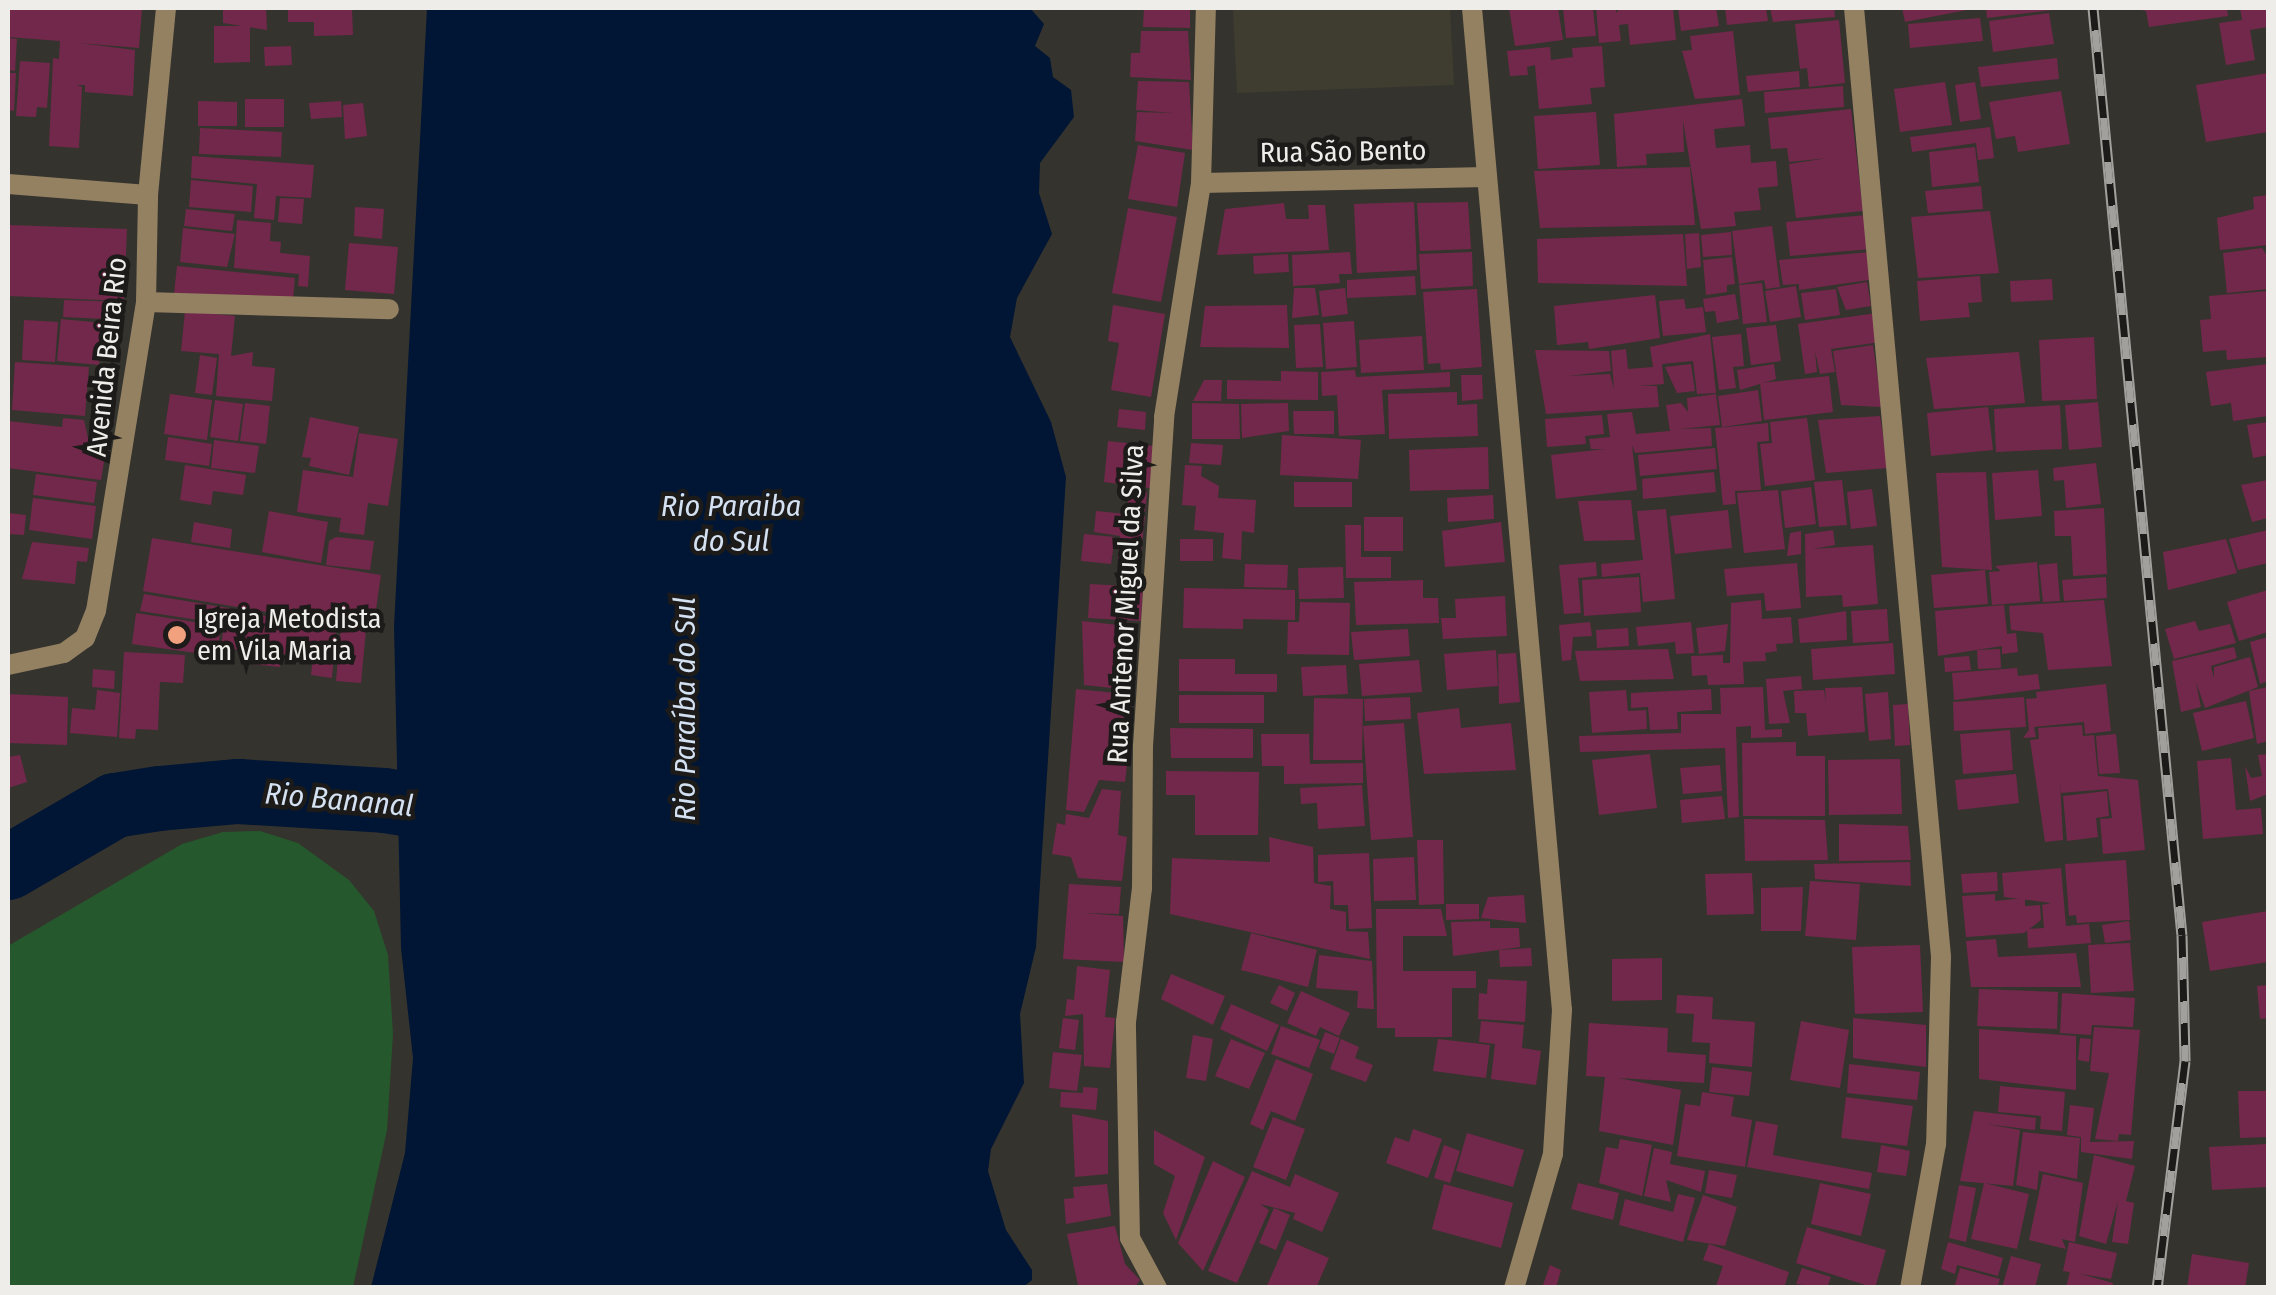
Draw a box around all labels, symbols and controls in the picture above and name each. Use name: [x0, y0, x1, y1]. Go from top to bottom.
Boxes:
street label: Rua São Bento: [1259, 134, 1427, 170]
street label: Avenida Beira Rio: [80, 256, 134, 458]
street label: Rua Antenor Miguel da Silva: [1101, 444, 1151, 764]
water label: Rio Paraiba do Sul: [661, 488, 801, 558]
water label: Rio Paraíba do Sul: [667, 597, 703, 821]
place label: Igreja Metodista em Vila Maria: [197, 602, 382, 668]
marker: Igreja Metodista em Vila Maria: [166, 624, 188, 646]
water label: Rio Bananal: [263, 776, 415, 824]

